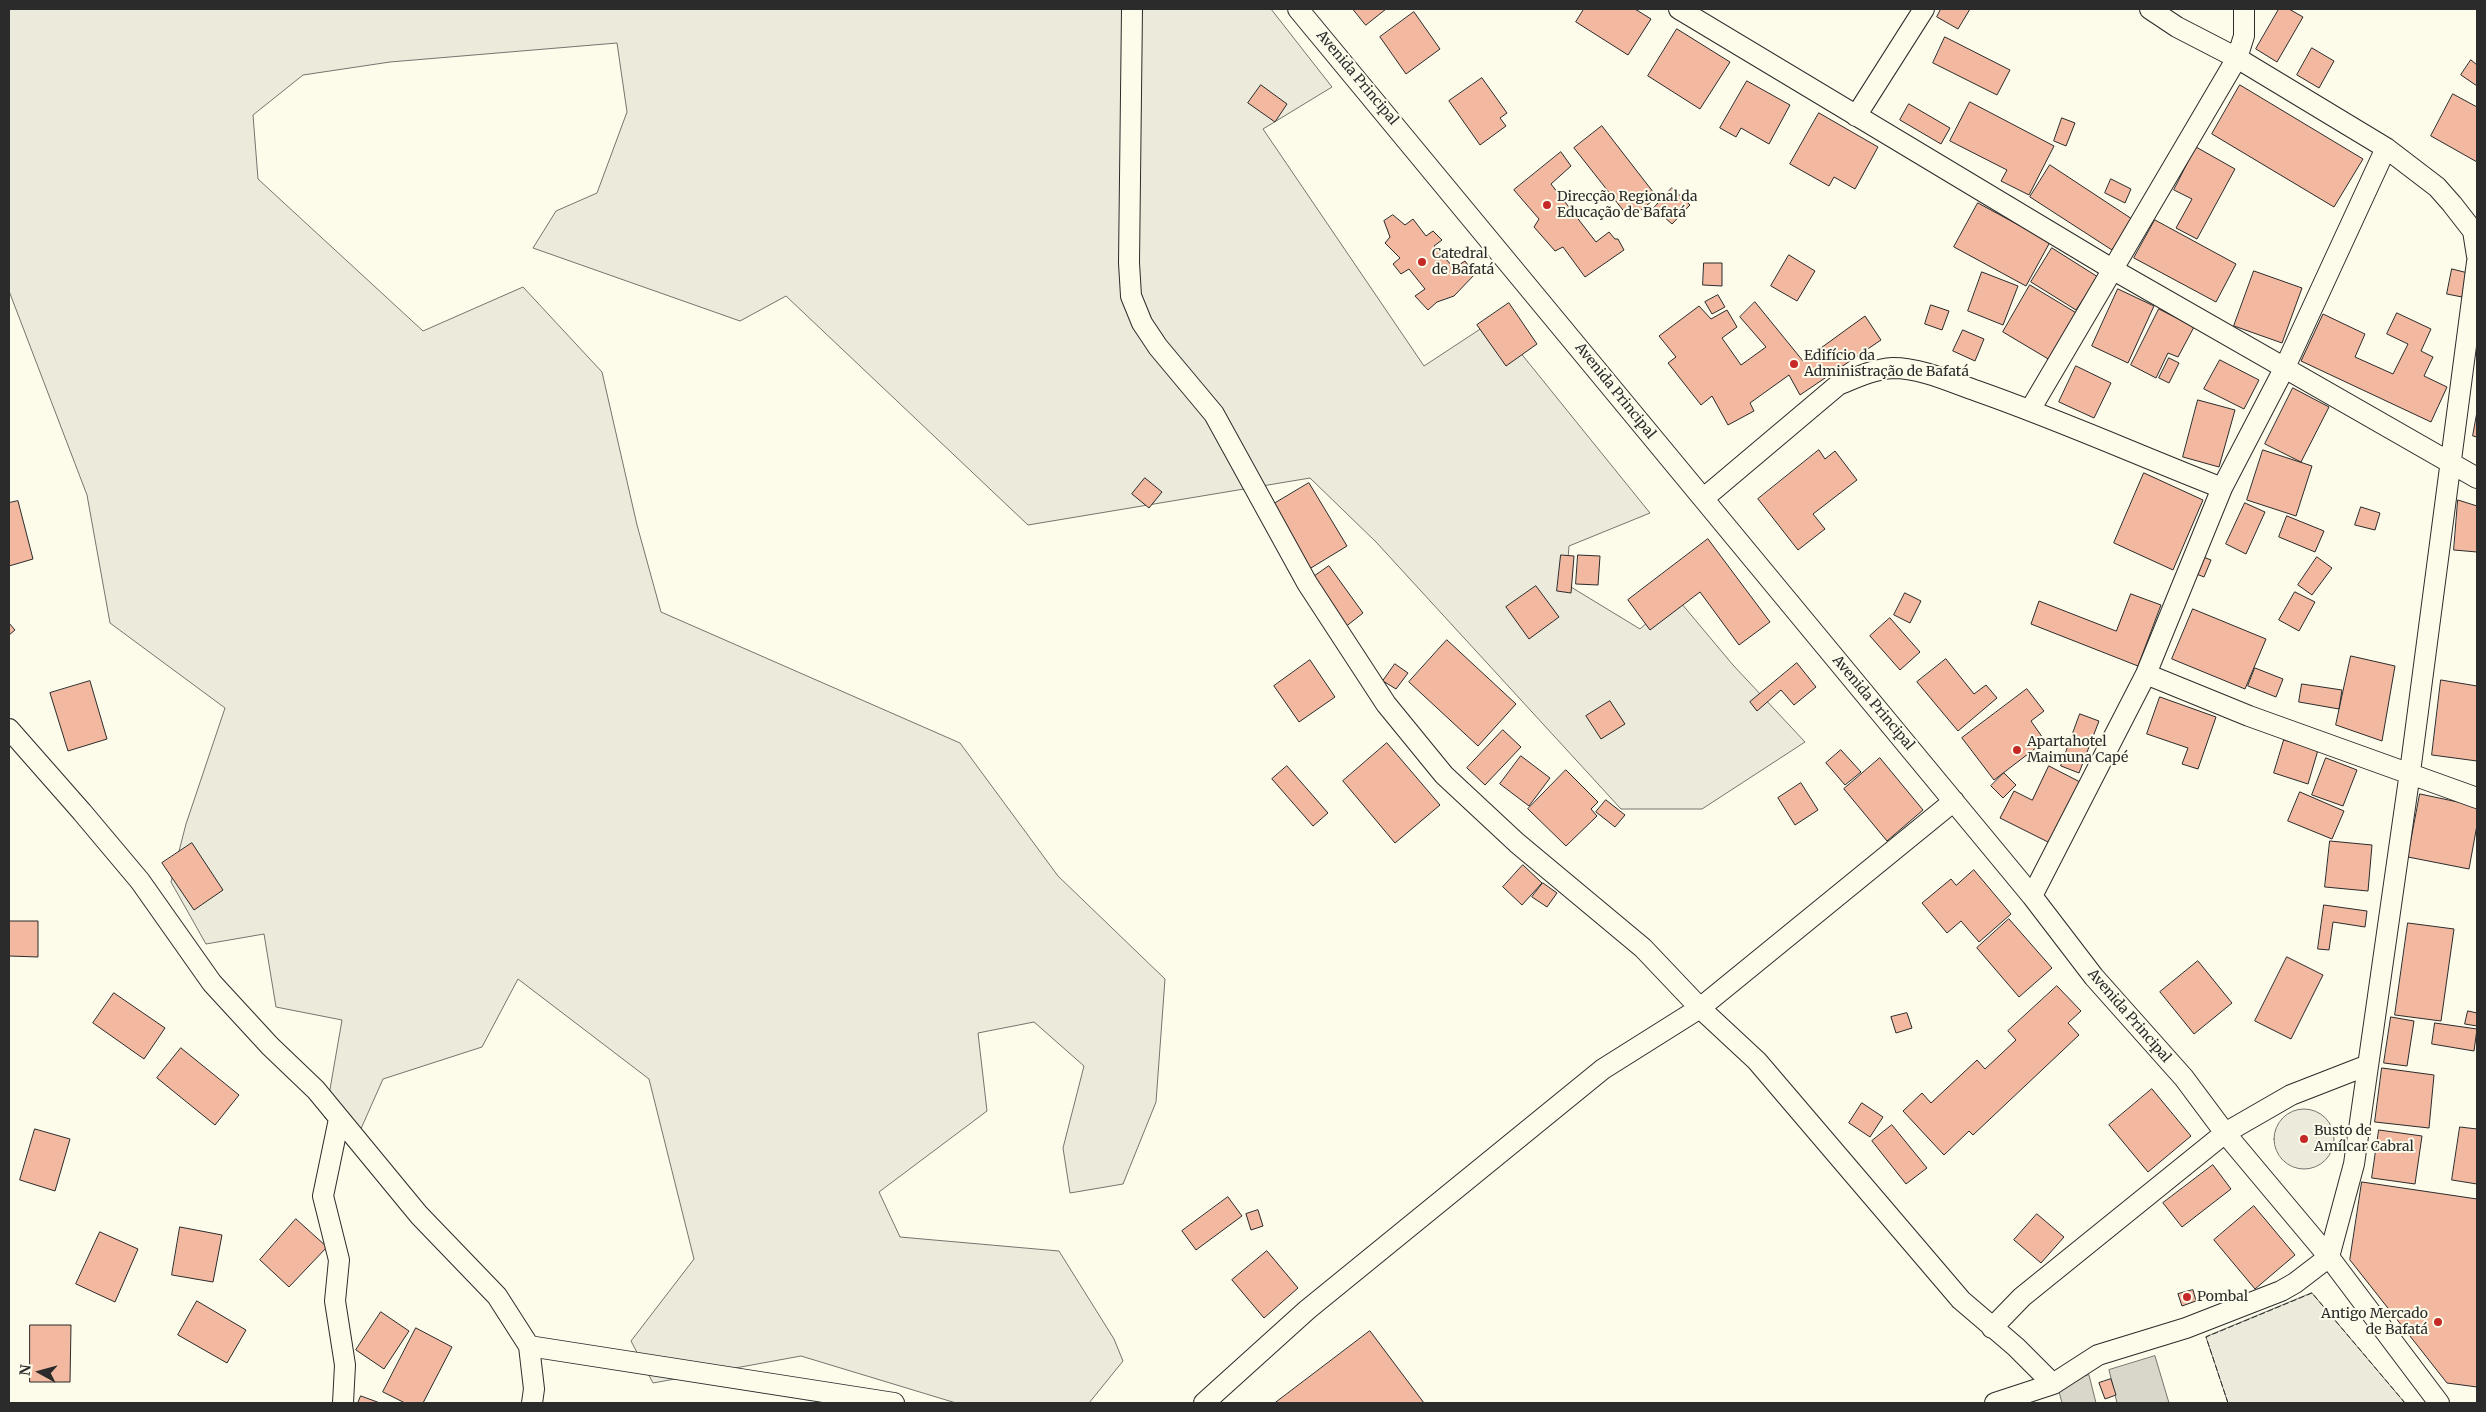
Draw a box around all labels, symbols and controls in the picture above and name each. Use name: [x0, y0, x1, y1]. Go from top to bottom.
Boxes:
street label: Avenida Principal: [1313, 27, 1401, 129]
place label: Direcção Regional da Educação de Bafatá: [1557, 189, 1697, 222]
marker: Direcção Regional da Educação de Bafatá: [1541, 199, 1553, 211]
place label: Catedral de Bafatá: [1432, 246, 1494, 278]
marker: Catedral de Bafatá: [1416, 256, 1428, 268]
street label: Avenida Principal: [1571, 340, 1659, 442]
place label: Edifício da Administração de Bafatá: [1804, 348, 1969, 381]
marker: Edifício da Administração de Bafatá: [1788, 358, 1800, 370]
street label: Avenida Principal: [1829, 652, 1917, 754]
place label: Apartahotel Maimuna Capé: [2027, 734, 2128, 766]
marker: Apartahotel Maimuna Capé: [2011, 744, 2023, 756]
street label: Avenida Principal: [2084, 966, 2174, 1066]
place label: Busto de Amílcar Cabral: [2314, 1123, 2414, 1156]
marker: Busto de Amílcar Cabral: [2298, 1133, 2310, 1145]
place label: Pombal: [2197, 1289, 2248, 1305]
marker: Pombal: [2181, 1291, 2193, 1303]
place label: Antigo Mercado de Bafatá: [2321, 1306, 2428, 1338]
marker: Antigo Mercado de Bafatá: [2432, 1316, 2444, 1328]
north arrow: [15, 1347, 65, 1397]
text: N: [16, 1364, 35, 1377]

